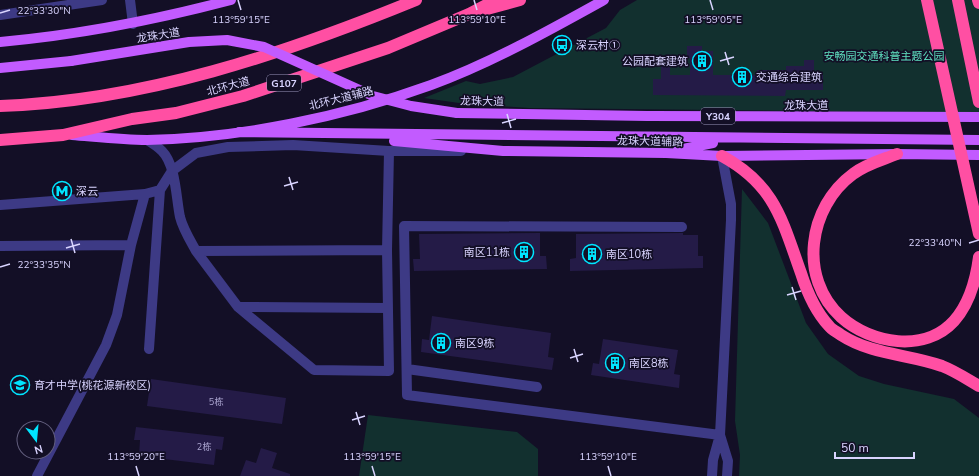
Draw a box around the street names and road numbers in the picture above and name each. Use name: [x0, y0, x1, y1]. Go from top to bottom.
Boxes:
street label: 龙珠大道: [135, 25, 181, 46]
street label: 北环大道: [205, 74, 251, 99]
road number: G107: [267, 75, 301, 91]
street label: 北环大道辅路: [307, 83, 375, 114]
street label: 龙珠大道: [460, 94, 504, 109]
street label: 龙珠大道: [784, 98, 828, 113]
road number: Y304: [701, 108, 735, 124]
street label: 龙珠大道辅路: [617, 133, 683, 150]

